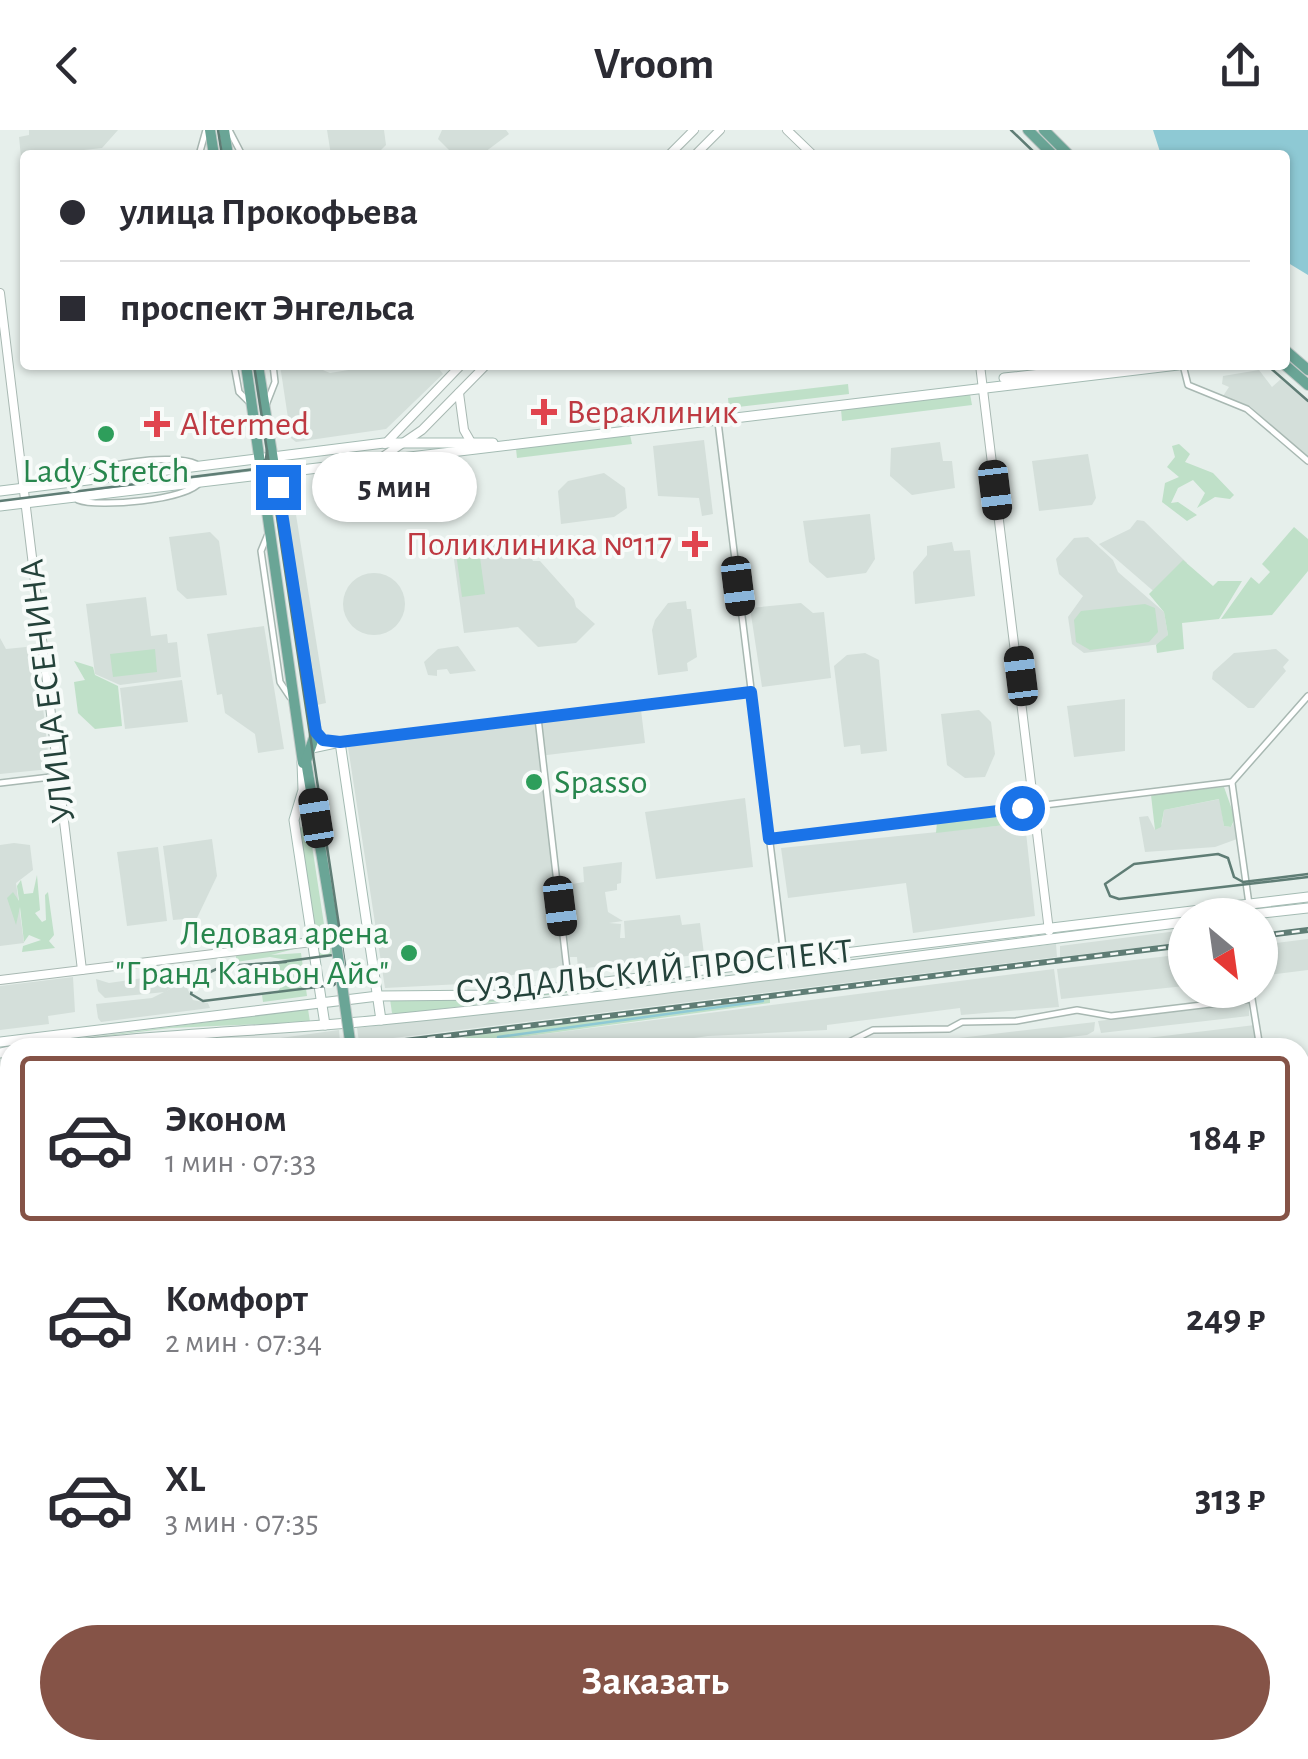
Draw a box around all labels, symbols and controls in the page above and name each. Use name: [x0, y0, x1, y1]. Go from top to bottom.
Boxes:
icon: back: [40, 38, 95, 93]
icon: share: [1213, 38, 1268, 93]
text: Vroom: [594, 42, 714, 87]
text: улица Прокофьева: [120, 194, 418, 232]
text: проспект Энгельса: [120, 290, 415, 328]
place label: Вераклиник: [566, 395, 738, 430]
marker: Вераклиник: [531, 399, 557, 425]
place label: Altermed: [180, 407, 309, 442]
marker: Altermed: [144, 411, 170, 437]
marker: Lady Stretch: [95, 423, 117, 445]
callout: 5 мин: [313, 452, 478, 522]
place label: Lady Stretch: [23, 454, 189, 489]
car: [976, 458, 1014, 522]
route end: [256, 465, 301, 510]
text: 5 мин: [358, 471, 431, 503]
place label: Поликлиника №117: [406, 527, 672, 562]
marker: Поликлиника №117: [682, 531, 708, 557]
car: [719, 554, 757, 618]
street label: УЛИЦА ЕСЕНИНА: [14, 557, 82, 825]
car: [1002, 644, 1040, 708]
place label: Spasso: [554, 765, 648, 800]
marker: Spasso: [523, 771, 545, 793]
car: [296, 786, 336, 850]
route start: [1000, 786, 1045, 831]
car: [541, 874, 579, 938]
north arrow: [1168, 898, 1278, 1008]
map controls: [1168, 898, 1278, 1008]
place label: Ледовая арена "Гранд Каньон Айс": [115, 916, 389, 991]
street label: СУЗДАЛЬСКИЙ ПРОСПЕКТ: [454, 934, 855, 1010]
marker: Ледовая арена "Гранд Каньон Айс": [398, 942, 420, 964]
icon: car: [45, 1094, 135, 1184]
text: Эконом: [165, 1101, 287, 1139]
text: 184 ₽: [1190, 1120, 1265, 1158]
text: 1 мин · 07:33: [165, 1146, 316, 1178]
icon: car: [45, 1274, 135, 1364]
text: Комфорт: [165, 1281, 308, 1319]
text: 249 ₽: [1186, 1300, 1265, 1338]
text: 2 мин · 07:34: [165, 1326, 322, 1358]
icon: car: [45, 1454, 135, 1544]
text: XL: [165, 1461, 205, 1499]
text: 313 ₽: [1195, 1480, 1265, 1518]
text: 3 мин · 07:35: [165, 1506, 319, 1538]
button: Заказать: [40, 1625, 1270, 1740]

